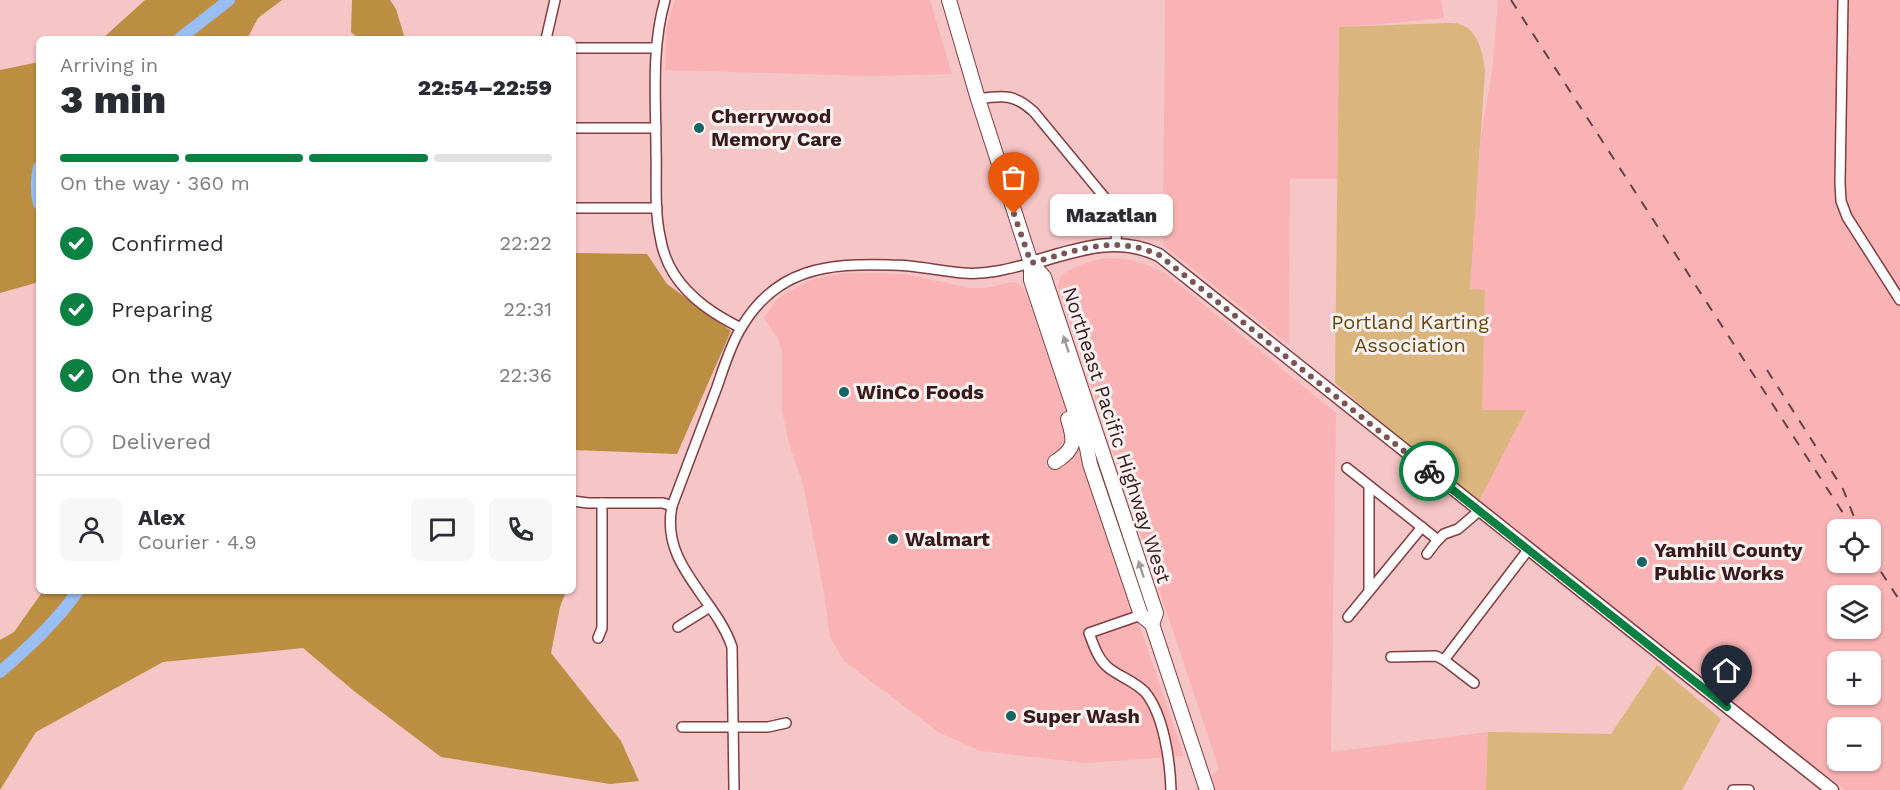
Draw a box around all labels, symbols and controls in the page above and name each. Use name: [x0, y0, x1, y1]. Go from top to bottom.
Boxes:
text: Arriving in: [60, 53, 158, 77]
text: 22:54–22:59: [418, 75, 552, 100]
text: 3 min: [60, 77, 166, 122]
place label: Cherrywood Memory Care: [711, 104, 842, 151]
marker: Cherrywood Memory Care: [692, 121, 706, 135]
pin: [988, 152, 1039, 214]
icon: bag: [997, 161, 1030, 194]
text: On the way · 360 m: [60, 171, 250, 195]
callout: Mazatlan: [1050, 193, 1173, 235]
text: Mazatlan: [1066, 203, 1157, 227]
icon: check: [60, 227, 93, 260]
text: Confirmed: [111, 231, 224, 256]
text: 22:22: [499, 231, 552, 255]
street label: Northeast Pacific Highway West: [1058, 284, 1176, 587]
icon: check: [60, 293, 93, 326]
text: Preparing: [111, 297, 212, 322]
text: 22:31: [503, 297, 552, 321]
park label: Portland Karting Association: [1331, 310, 1489, 357]
one-way arrow: [1061, 335, 1071, 353]
icon: check: [60, 359, 93, 392]
text: On the way: [111, 363, 232, 388]
text: 22:36: [499, 363, 552, 387]
place label: WinCo Foods: [856, 380, 984, 404]
marker: WinCo Foods: [837, 385, 851, 399]
text: Delivered: [111, 429, 211, 454]
courier: [1399, 441, 1459, 501]
icon: bike: [1413, 455, 1446, 488]
button: person: [60, 498, 123, 561]
button: chat: [411, 498, 474, 561]
button: phone: [489, 498, 552, 561]
text: Alex: [138, 505, 185, 530]
map controls: [1827, 519, 1881, 771]
button: locate: [1827, 519, 1881, 573]
place label: Walmart: [905, 527, 990, 551]
text: Courier · 4.9: [138, 530, 257, 554]
marker: Walmart: [886, 532, 900, 546]
place label: Yamhill County Public Works: [1654, 538, 1803, 585]
marker: Yamhill County Public Works: [1635, 555, 1649, 569]
one-way arrow: [1136, 560, 1146, 578]
button: layers: [1827, 585, 1881, 639]
pin: [1701, 645, 1752, 707]
button: +: [1827, 651, 1881, 705]
icon: home: [1710, 654, 1743, 687]
place label: Super Wash: [1023, 704, 1140, 728]
marker: Super Wash: [1004, 709, 1018, 723]
button: −: [1827, 717, 1881, 771]

